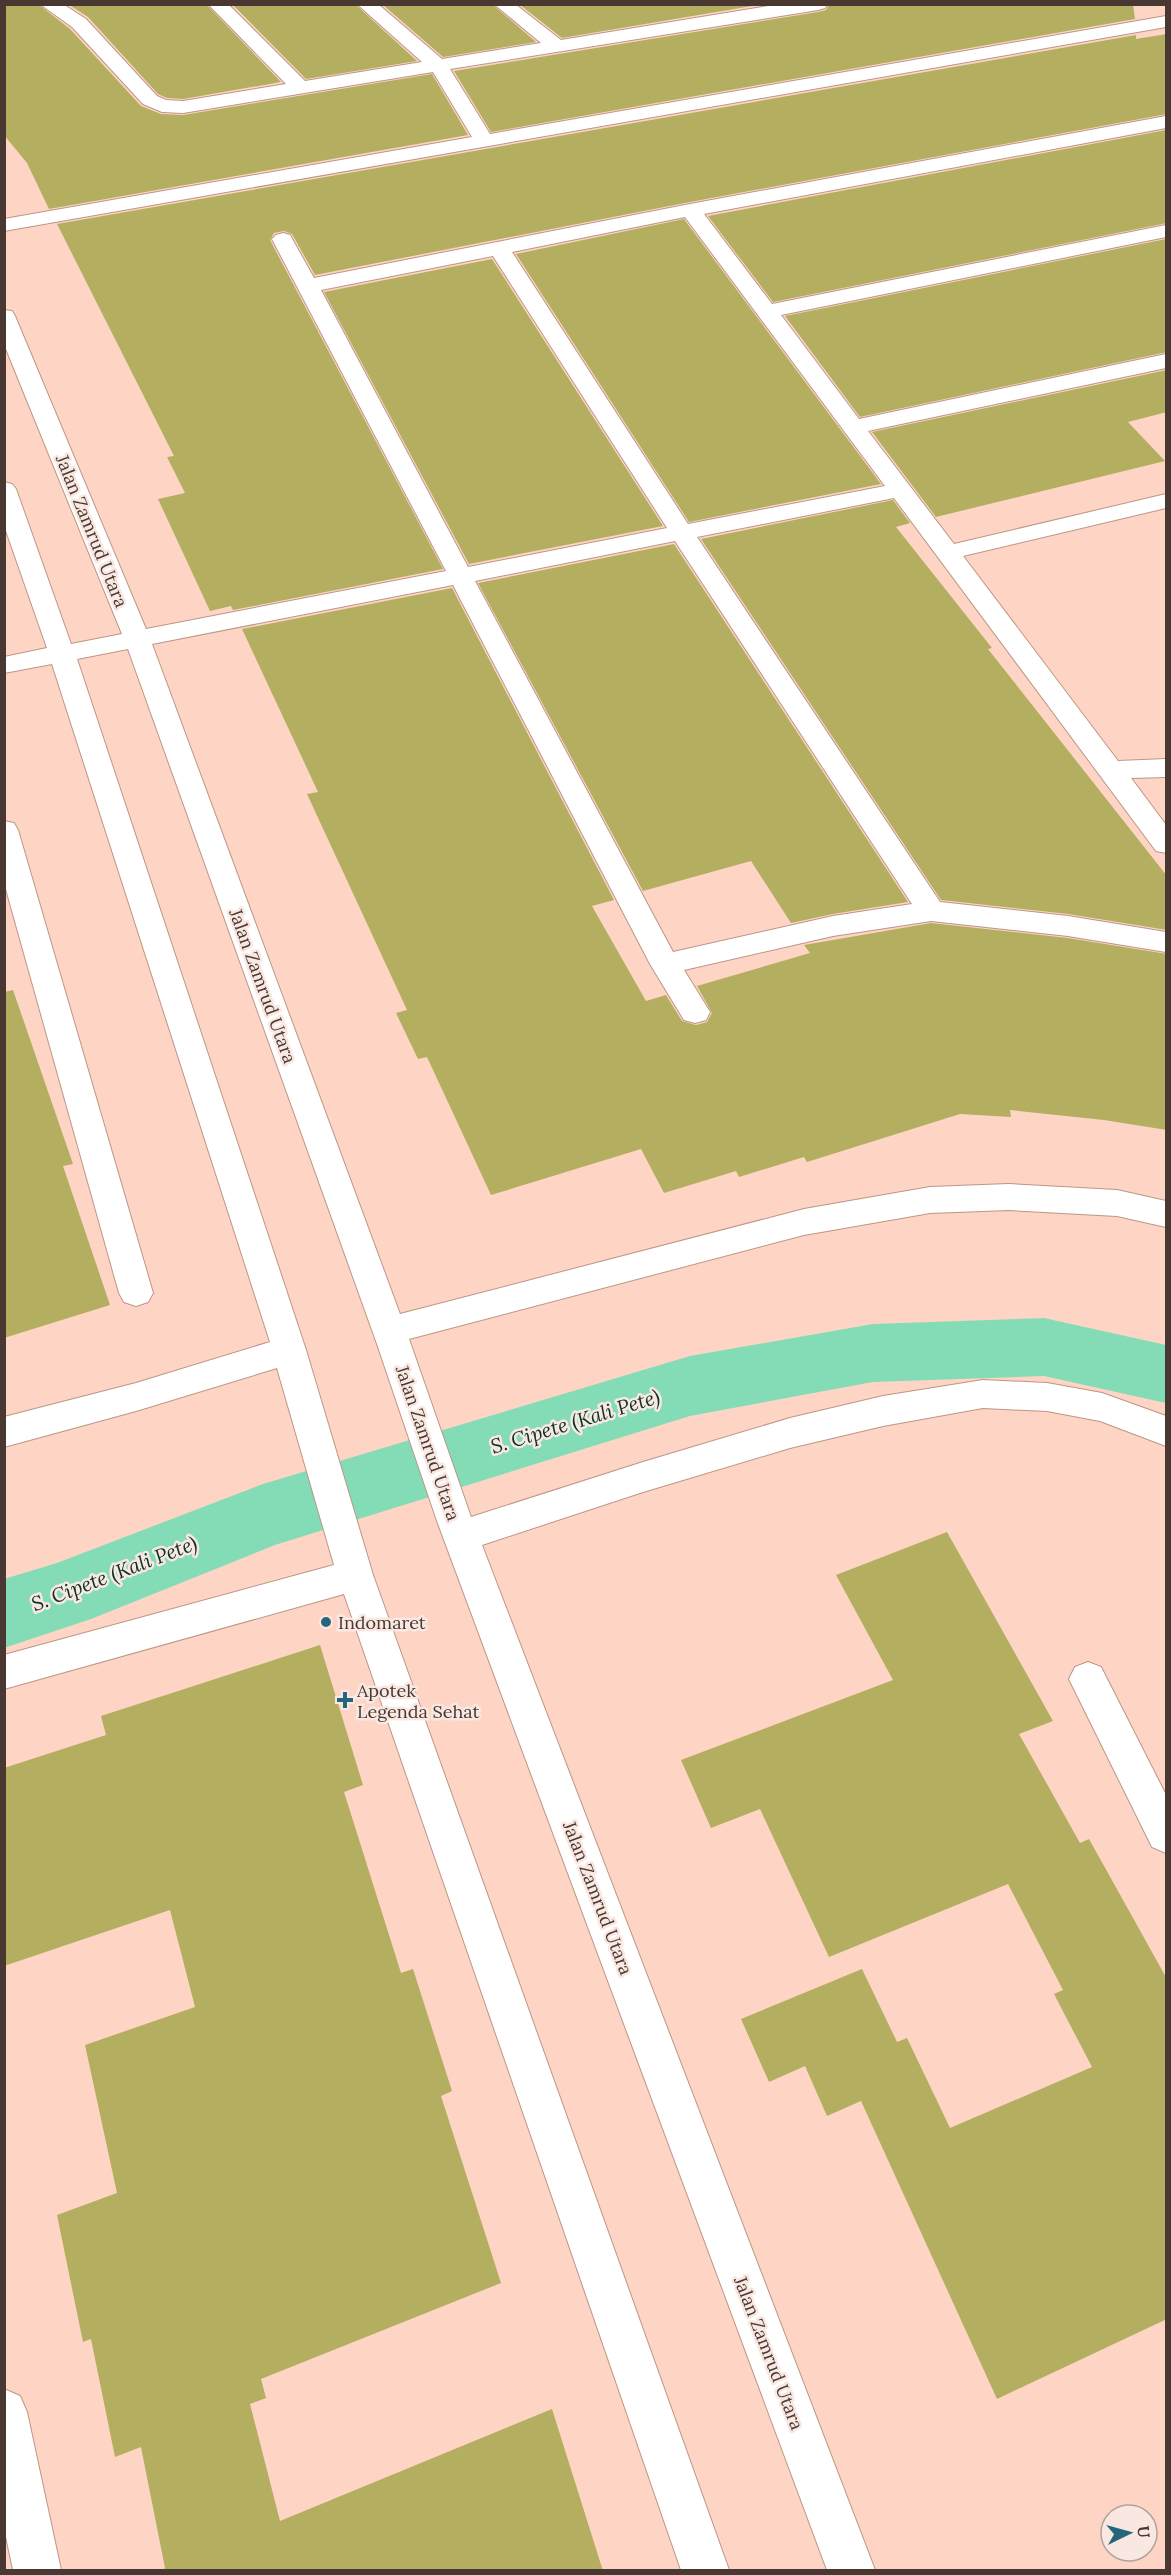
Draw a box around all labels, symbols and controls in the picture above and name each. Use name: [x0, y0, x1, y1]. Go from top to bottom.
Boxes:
street label: Jalan Zamrud Utara: [50, 450, 133, 611]
street label: Jalan Zamrud Utara: [224, 905, 302, 1066]
street label: Jalan Zamrud Utara: [390, 1361, 465, 1524]
water label: S. Cipete (Kali Pete): [487, 1383, 663, 1460]
water label: S. Cipete (Kali Pete): [28, 1530, 201, 1617]
place label: Indomaret: [338, 1611, 426, 1634]
marker: Indomaret: [319, 1615, 333, 1629]
place label: Apotek Legenda Sehat: [356, 1679, 479, 1723]
marker: Apotek Legenda Sehat: [338, 1693, 352, 1707]
street label: Jalan Zamrud Utara: [558, 1817, 638, 1978]
street label: Jalan Zamrud Utara: [729, 2272, 809, 2433]
north arrow: [1099, 2503, 1159, 2563]
text: U: [1133, 2525, 1154, 2539]

